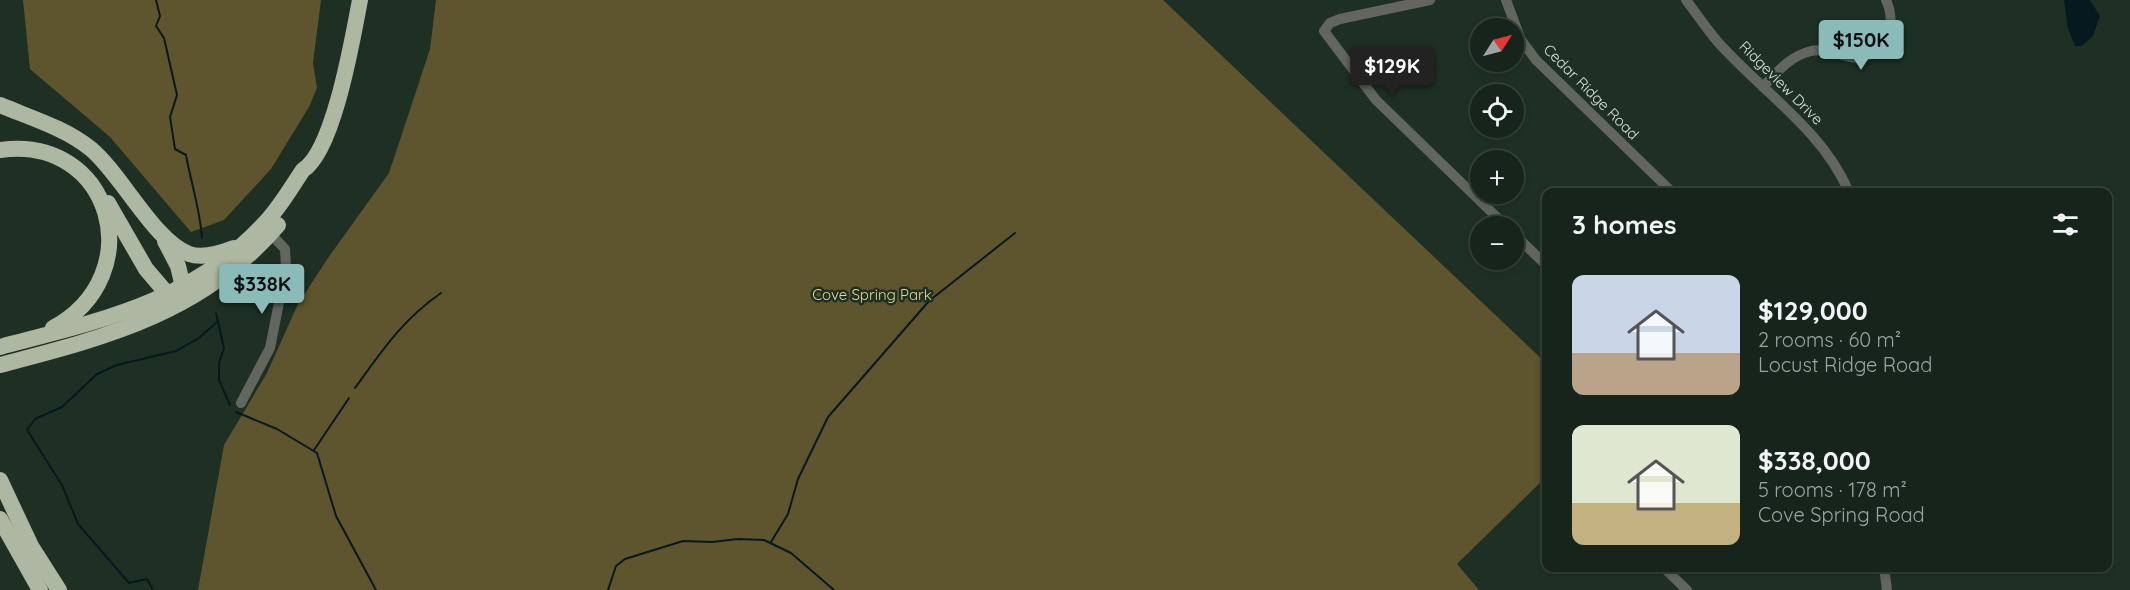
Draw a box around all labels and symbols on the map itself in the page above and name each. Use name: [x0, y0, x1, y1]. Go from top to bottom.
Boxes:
north arrow: [1470, 18, 1524, 72]
pin: $150K: [1819, 20, 1903, 71]
street label: Ridgeview Drive: [1735, 37, 1827, 129]
street label: Cedar Ridge Road: [1540, 40, 1643, 143]
pin: $129K: [1350, 46, 1434, 97]
pin: $338K: [220, 264, 304, 315]
park label: Cove Spring Park: [812, 285, 932, 304]

